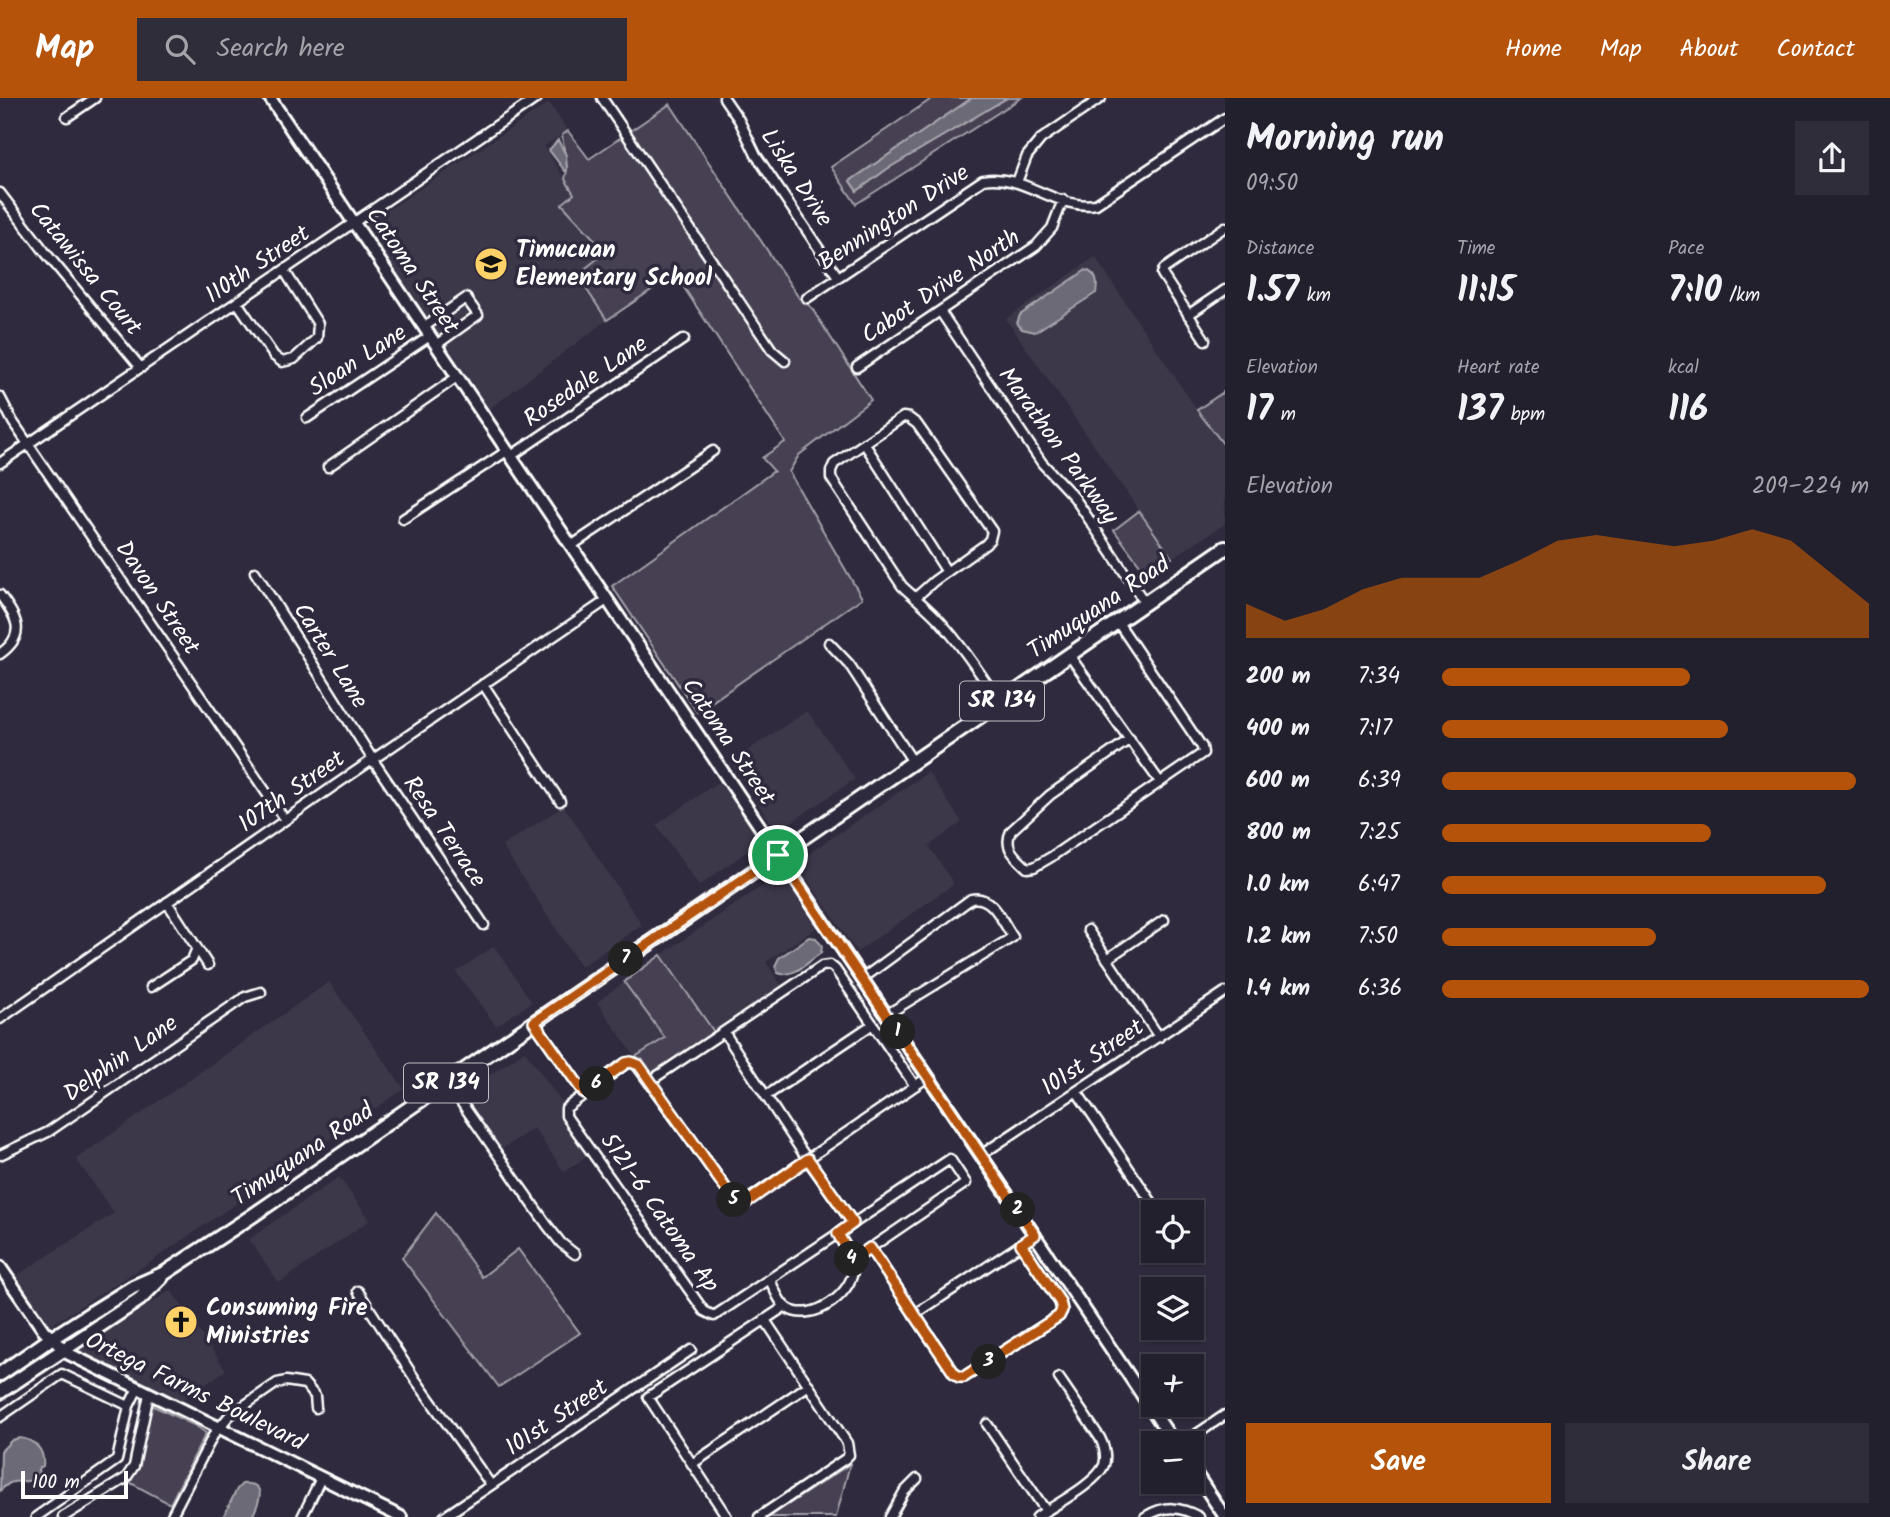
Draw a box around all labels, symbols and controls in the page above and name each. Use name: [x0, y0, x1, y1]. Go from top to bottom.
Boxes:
search box: [137, 18, 627, 81]
text: Map: [35, 23, 95, 76]
text: Search here: [217, 28, 345, 70]
icon: search: [161, 30, 199, 68]
text: Home: [1505, 30, 1562, 69]
text: Map: [1600, 30, 1642, 69]
text: About: [1680, 30, 1738, 69]
text: Contact: [1776, 30, 1855, 69]
text: Morning run: [1246, 110, 1444, 170]
street label: Liska Drive: [749, 121, 843, 235]
button: share: [1795, 121, 1869, 195]
street label: Bennington Drive: [810, 154, 978, 282]
text: 09:50: [1246, 166, 1298, 202]
street label: Catawissa Court: [18, 193, 152, 345]
street label: Catoma Street: [355, 199, 470, 343]
street label: 110th Street: [197, 215, 319, 315]
street label: Cabot Drive North: [853, 219, 1029, 355]
place label: Timucuan Elementary School: [516, 231, 713, 298]
text: Distance: [1246, 234, 1314, 264]
text: Time: [1457, 234, 1495, 264]
text: Pace: [1668, 234, 1704, 264]
school or university icon: Timucuan Elementary School: [472, 245, 510, 283]
text: 1.57: [1246, 264, 1299, 320]
text: 11:15: [1457, 264, 1515, 320]
text: 7:10: [1668, 264, 1722, 320]
text: km: [1299, 281, 1331, 311]
text: /km: [1722, 281, 1760, 311]
street label: Sloan Lane: [301, 314, 415, 408]
street label: Rosedale Lane: [516, 326, 657, 438]
text: Elevation: [1246, 353, 1318, 383]
text: Heart rate: [1457, 353, 1540, 383]
text: kcal: [1668, 353, 1699, 383]
street label: Marathon Parkway: [987, 359, 1129, 534]
text: 17: [1246, 383, 1273, 439]
text: 137: [1457, 383, 1503, 439]
text: 116: [1668, 383, 1708, 439]
text: m: [1273, 400, 1296, 430]
text: bpm: [1503, 400, 1545, 430]
text: Elevation: [1246, 469, 1333, 505]
text: 209–224 m: [1752, 469, 1869, 505]
street label: Davon Street: [104, 533, 210, 664]
street label: Timuquana Road: [1020, 545, 1179, 670]
street label: Carter Lane: [282, 595, 378, 717]
text: 200 m: [1246, 659, 1311, 695]
text: 7:34: [1358, 659, 1400, 695]
street label: Catoma Street: [671, 670, 786, 814]
road number: SR 134: [960, 681, 1044, 720]
text: 400 m: [1246, 711, 1310, 747]
text: 7:17: [1358, 711, 1392, 747]
street label: 107th Street: [230, 740, 354, 843]
text: 600 m: [1246, 763, 1310, 799]
text: 6:39: [1358, 763, 1401, 799]
street label: Resa Terrace: [392, 768, 496, 896]
text: 800 m: [1246, 815, 1311, 851]
text: 7:25: [1358, 815, 1400, 851]
pin: [748, 825, 808, 885]
icon: arrive: [759, 836, 797, 874]
text: 1.0 km: [1246, 867, 1309, 903]
text: 6:47: [1358, 867, 1400, 903]
text: 1.2 km: [1246, 919, 1311, 955]
text: 7:50: [1358, 919, 1398, 955]
pin: 7: [608, 942, 644, 976]
text: 7: [621, 943, 630, 973]
text: 1.4 km: [1246, 971, 1310, 1007]
text: 6:36: [1358, 971, 1402, 1007]
street label: Delphin Lane: [56, 1005, 187, 1113]
street label: 101st Street: [1034, 1009, 1153, 1107]
pin: 1: [880, 1014, 916, 1049]
text: 1: [895, 1016, 900, 1046]
road number: SR 134: [404, 1064, 488, 1102]
pin: 6: [580, 1066, 614, 1102]
text: 6: [591, 1068, 602, 1098]
street label: Timuquana Road: [224, 1092, 383, 1217]
street label: 5121-6 Catoma Ap: [589, 1125, 729, 1302]
pin: 5: [716, 1182, 752, 1218]
text: 5: [729, 1184, 738, 1214]
pin: 2: [1000, 1192, 1036, 1228]
text: 2: [1012, 1194, 1023, 1224]
map controls: [1141, 1200, 1204, 1494]
button: locate: [1141, 1200, 1204, 1263]
pin: 4: [834, 1242, 870, 1276]
text: 4: [846, 1243, 857, 1273]
button: layers: [1141, 1277, 1204, 1340]
place label: Consuming Fire Ministries: [206, 1289, 368, 1356]
church icon: Consuming Fire Ministries: [162, 1303, 200, 1341]
street label: Ortega Farms Boulevard: [78, 1322, 313, 1463]
pin: 3: [972, 1344, 1006, 1380]
text: 3: [983, 1346, 994, 1376]
button: +: [1141, 1354, 1204, 1417]
street label: 101st Street: [498, 1369, 617, 1467]
button: Save: [1246, 1423, 1551, 1503]
button: Share: [1565, 1423, 1869, 1503]
button: −: [1141, 1431, 1204, 1494]
scale bar: [21, 1468, 128, 1500]
text: 100 m: [32, 1468, 80, 1498]

